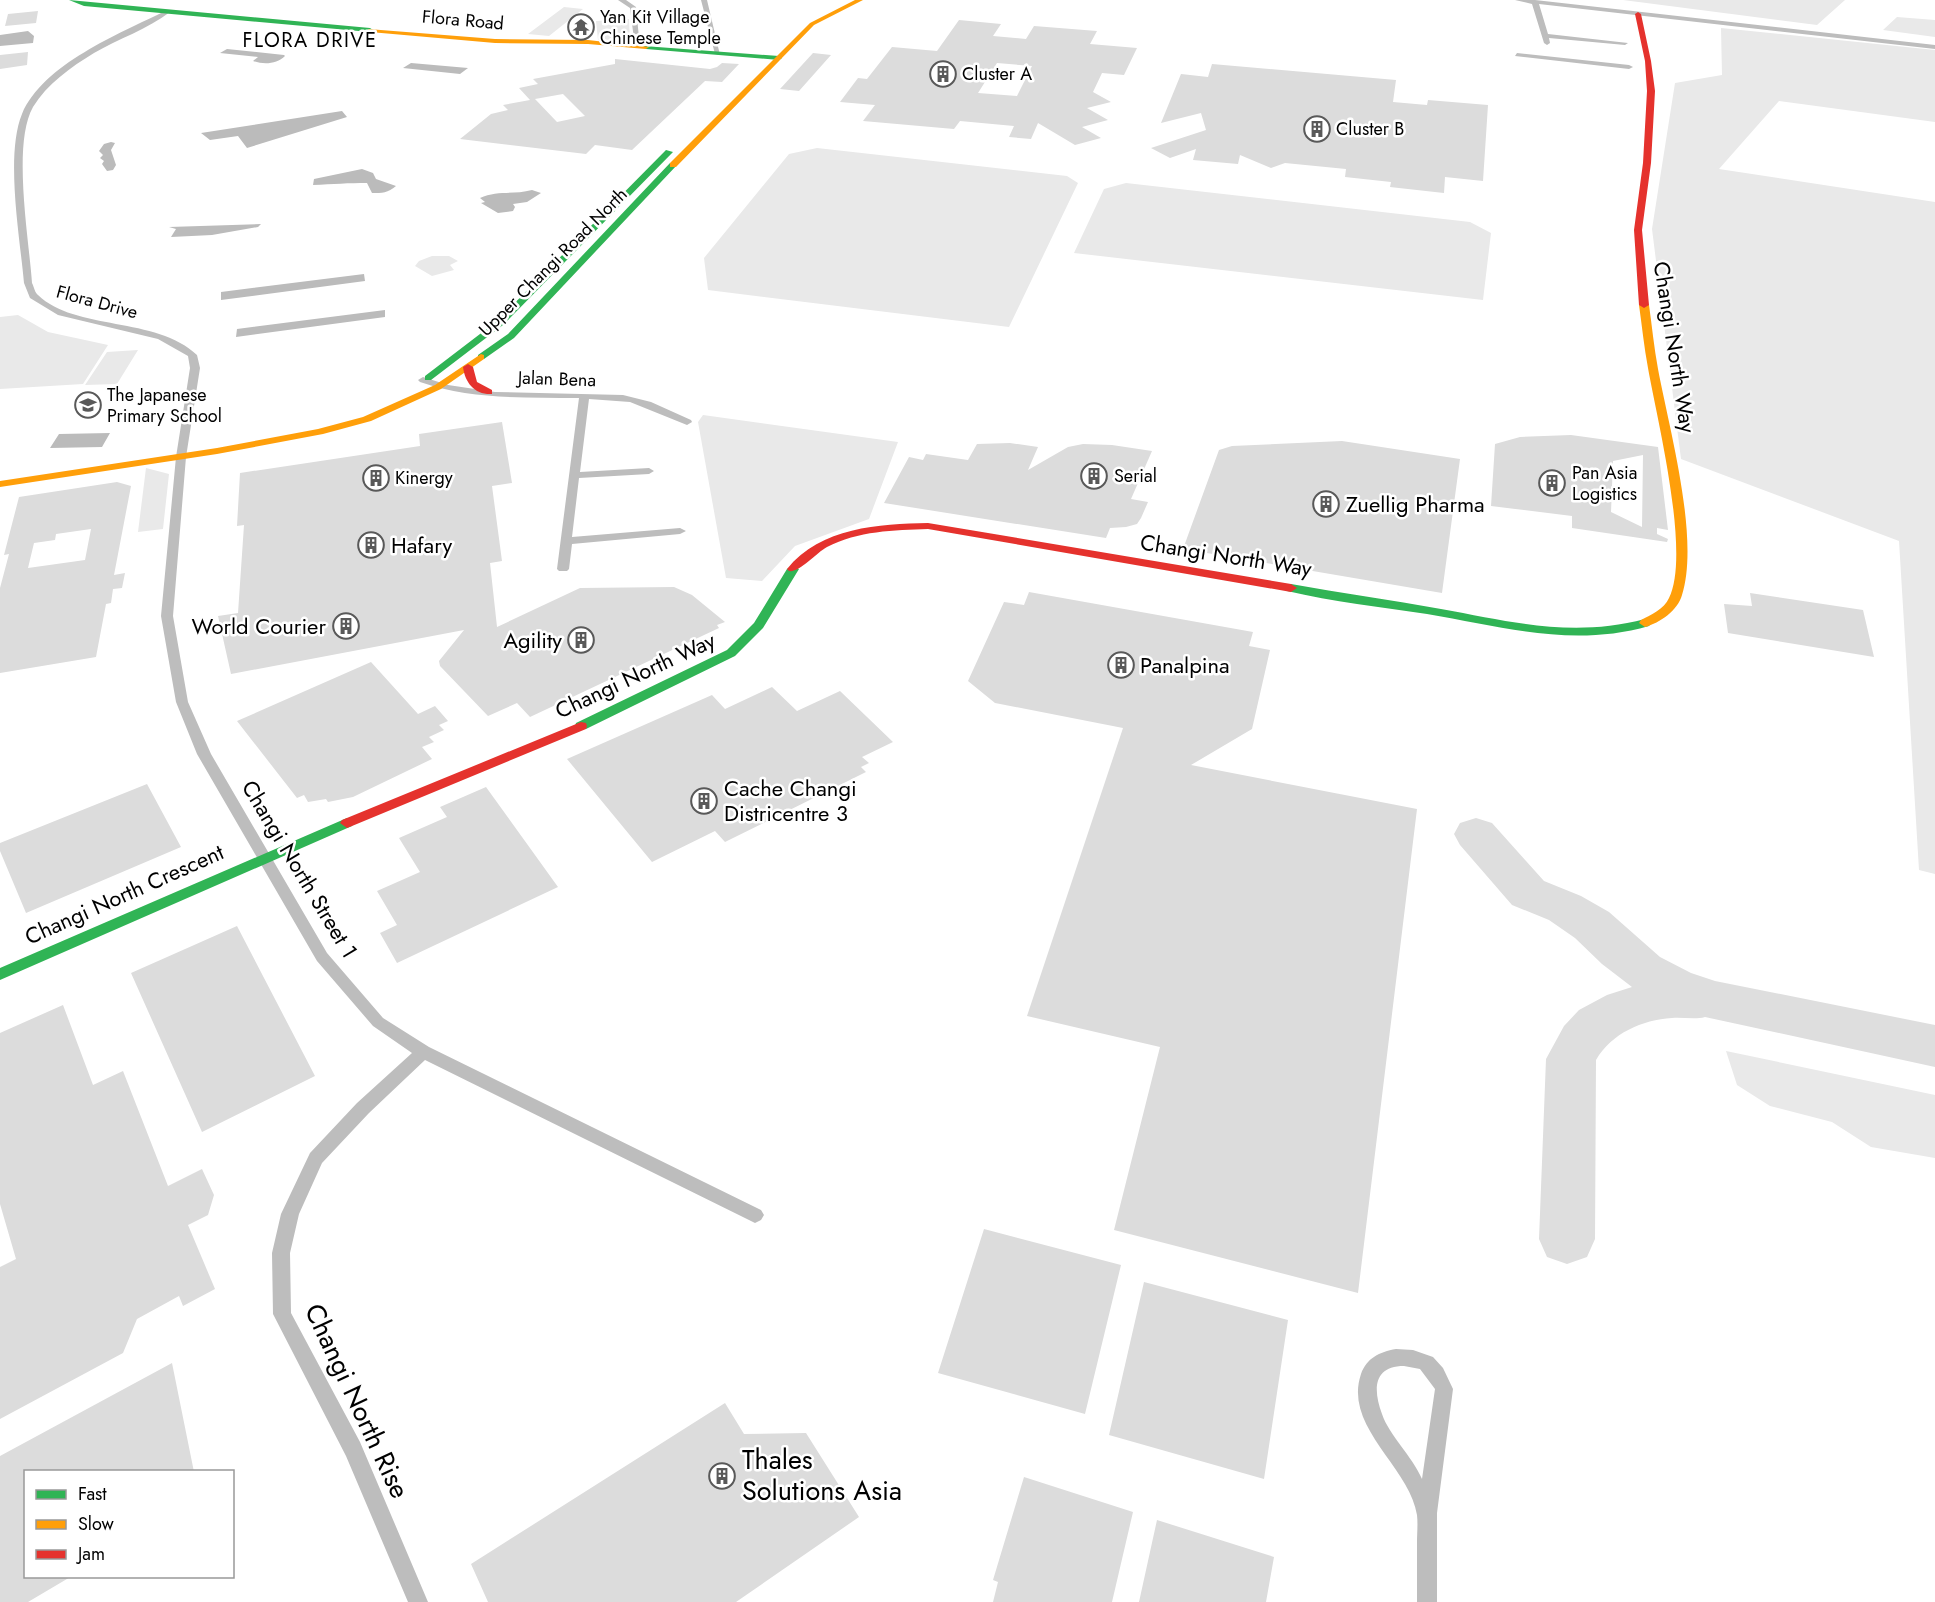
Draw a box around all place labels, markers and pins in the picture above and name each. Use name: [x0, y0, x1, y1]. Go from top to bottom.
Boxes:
place label: Yan Kit Village Chinese Temple: [600, 4, 721, 51]
temple icon: Yan Kit Village Chinese Temple: [566, 12, 596, 42]
building icon: Cluster A: [928, 59, 958, 89]
place label: Cluster A: [962, 61, 1032, 87]
building icon: Cluster B: [1302, 114, 1332, 144]
place label: Cluster B: [1336, 116, 1404, 142]
place label: The Japanese Primary School: [107, 382, 222, 429]
school or university icon: The Japanese Primary School: [73, 390, 103, 420]
place label: Pan Asia Logistics: [1572, 460, 1637, 507]
building icon: Serial: [1079, 461, 1109, 491]
building icon: Kinergy: [361, 463, 391, 493]
place label: Serial: [1114, 463, 1157, 489]
place label: Kinergy: [395, 465, 453, 491]
building icon: Pan Asia Logistics: [1537, 468, 1567, 498]
place label: Zuellig Pharma: [1346, 488, 1485, 520]
building icon: Zuellig Pharma: [1311, 489, 1341, 519]
place label: Hafary: [391, 529, 452, 561]
building icon: Hafary: [356, 530, 386, 560]
place label: World Courier: [191, 610, 326, 642]
building icon: World Courier: [331, 611, 361, 641]
place label: Agility: [503, 624, 562, 656]
building icon: Agility: [566, 625, 596, 655]
place label: Panalpina: [1140, 649, 1230, 681]
building icon: Panalpina: [1106, 650, 1136, 680]
place label: Cache Changi Districentre 3: [724, 772, 857, 829]
building icon: Cache Changi Districentre 3: [689, 786, 719, 816]
place label: Thales Solutions Asia: [742, 1440, 902, 1510]
building icon: Thales Solutions Asia: [707, 1461, 737, 1491]

